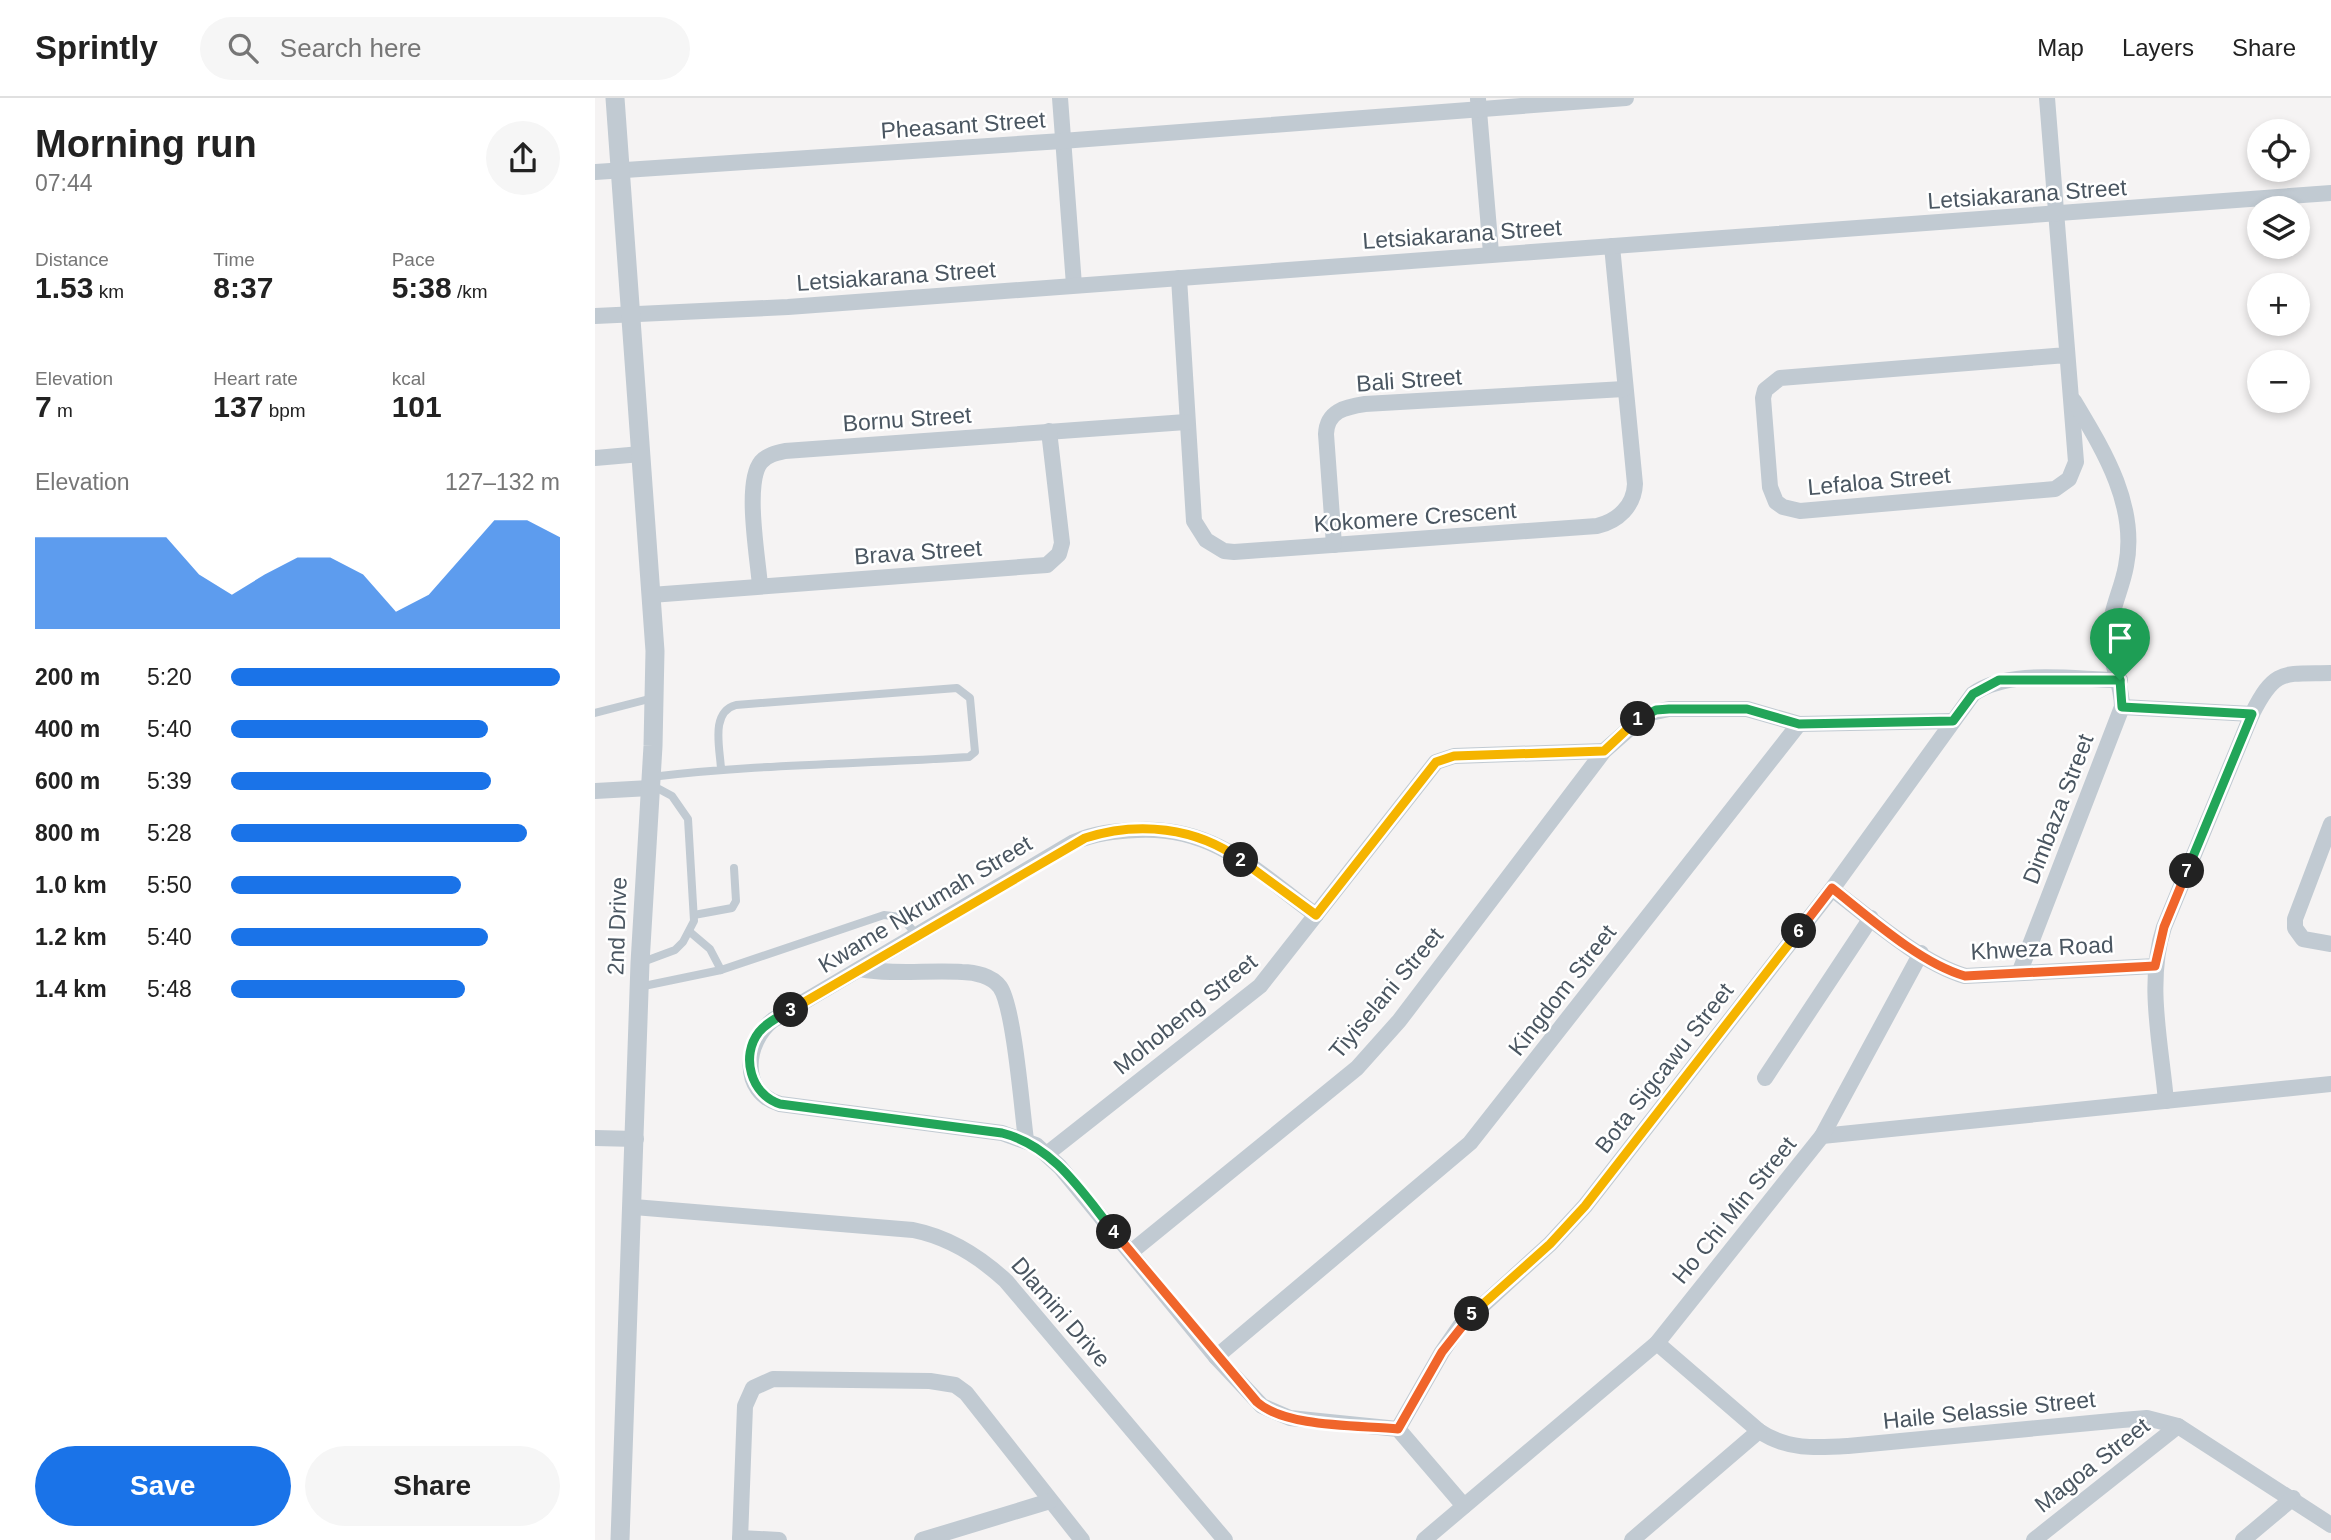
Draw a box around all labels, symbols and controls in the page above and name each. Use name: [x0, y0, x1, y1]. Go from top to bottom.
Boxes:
search box: [200, 17, 690, 80]
text: Sprintly: [35, 29, 158, 66]
icon: search: [224, 29, 262, 67]
text: Search here: [280, 33, 422, 63]
text: Map: [2037, 34, 2084, 61]
text: Layers: [2122, 34, 2194, 61]
text: Share: [2232, 34, 2296, 61]
street label: Pheasant Street: [880, 106, 1047, 144]
map controls: [2247, 119, 2310, 413]
button: locate: [2247, 119, 2310, 182]
button: share: [486, 121, 560, 195]
text: Morning run: [35, 123, 257, 165]
text: 07:44: [35, 170, 93, 196]
street label: Letsiakarana Street: [1927, 174, 2128, 214]
button: layers: [2247, 196, 2310, 259]
street label: Letsiakarana Street: [1362, 214, 1563, 254]
text: Distance: [35, 249, 109, 270]
text: Time: [213, 249, 255, 270]
text: Pace: [392, 249, 435, 270]
street label: Letsiakarana Street: [796, 256, 997, 296]
text: 1.53: [35, 271, 93, 304]
text: 8:37: [213, 271, 273, 304]
text: 5:38: [392, 271, 452, 304]
button: +: [2247, 273, 2310, 336]
text: km: [93, 281, 124, 302]
text: /km: [452, 281, 488, 302]
button: −: [2247, 350, 2310, 413]
street label: Bali Street: [1355, 363, 1463, 397]
text: Elevation: [35, 368, 113, 389]
text: Heart rate: [213, 368, 298, 389]
text: kcal: [392, 368, 425, 389]
text: 7: [35, 390, 52, 423]
text: 137: [213, 390, 263, 423]
text: 101: [392, 390, 442, 423]
text: m: [52, 400, 73, 421]
text: bpm: [263, 400, 306, 421]
street label: Bornu Street: [842, 401, 973, 436]
street label: Lefaloa Street: [1807, 462, 1952, 500]
text: Elevation: [35, 469, 130, 495]
text: 127–132 m: [445, 469, 560, 495]
street label: Kokomere Crescent: [1313, 497, 1518, 537]
street label: Brava Street: [853, 535, 983, 569]
pin: [2090, 608, 2150, 680]
icon: arrive: [2101, 619, 2139, 657]
text: 200 m: [35, 664, 100, 690]
text: 5:20: [147, 664, 192, 690]
pin: 1: [1621, 702, 1655, 736]
text: 1: [1632, 708, 1643, 729]
text: 400 m: [35, 716, 100, 742]
text: 5:40: [147, 716, 192, 742]
street label: Dimbaza Street: [2017, 730, 2099, 888]
text: 600 m: [35, 768, 100, 794]
text: 5:39: [147, 768, 192, 794]
text: 800 m: [35, 820, 100, 846]
text: 5:28: [147, 820, 192, 846]
street label: Kwame Nkrumah Street: [814, 830, 1037, 978]
pin: 2: [1223, 842, 1259, 878]
text: 2: [1235, 849, 1246, 870]
pin: 7: [2169, 854, 2205, 888]
text: 7: [2181, 860, 2192, 881]
text: 1.0 km: [35, 872, 107, 898]
text: 5:50: [147, 872, 192, 898]
street label: 2nd Drive: [602, 876, 632, 976]
pin: 6: [1781, 914, 1817, 948]
street label: Kingdom Street: [1503, 919, 1621, 1060]
text: 6: [1793, 920, 1804, 941]
street label: Tiyiselani Street: [1324, 922, 1449, 1064]
text: 1.2 km: [35, 924, 107, 950]
text: 5:40: [147, 924, 192, 950]
street label: Khweza Road: [1970, 931, 2114, 965]
street label: Mohobeng Street: [1108, 948, 1262, 1080]
text: 1.4 km: [35, 976, 107, 1002]
text: 5:48: [147, 976, 192, 1002]
street label: Bota Sigcawu Street: [1590, 977, 1739, 1158]
pin: 3: [773, 992, 809, 1028]
text: 3: [785, 999, 796, 1020]
street label: Ho Chi Min Street: [1667, 1131, 1802, 1289]
pin: 4: [1097, 1214, 1131, 1250]
text: 4: [1108, 1221, 1119, 1242]
street label: Dlamini Drive: [1006, 1252, 1116, 1372]
pin: 5: [1455, 1296, 1489, 1332]
text: 5: [1466, 1303, 1477, 1324]
street label: Haile Selassie Street: [1881, 1386, 2097, 1434]
street label: Magoa Street: [2030, 1412, 2155, 1518]
button: Save: [35, 1446, 291, 1526]
button: Share: [305, 1446, 560, 1526]

